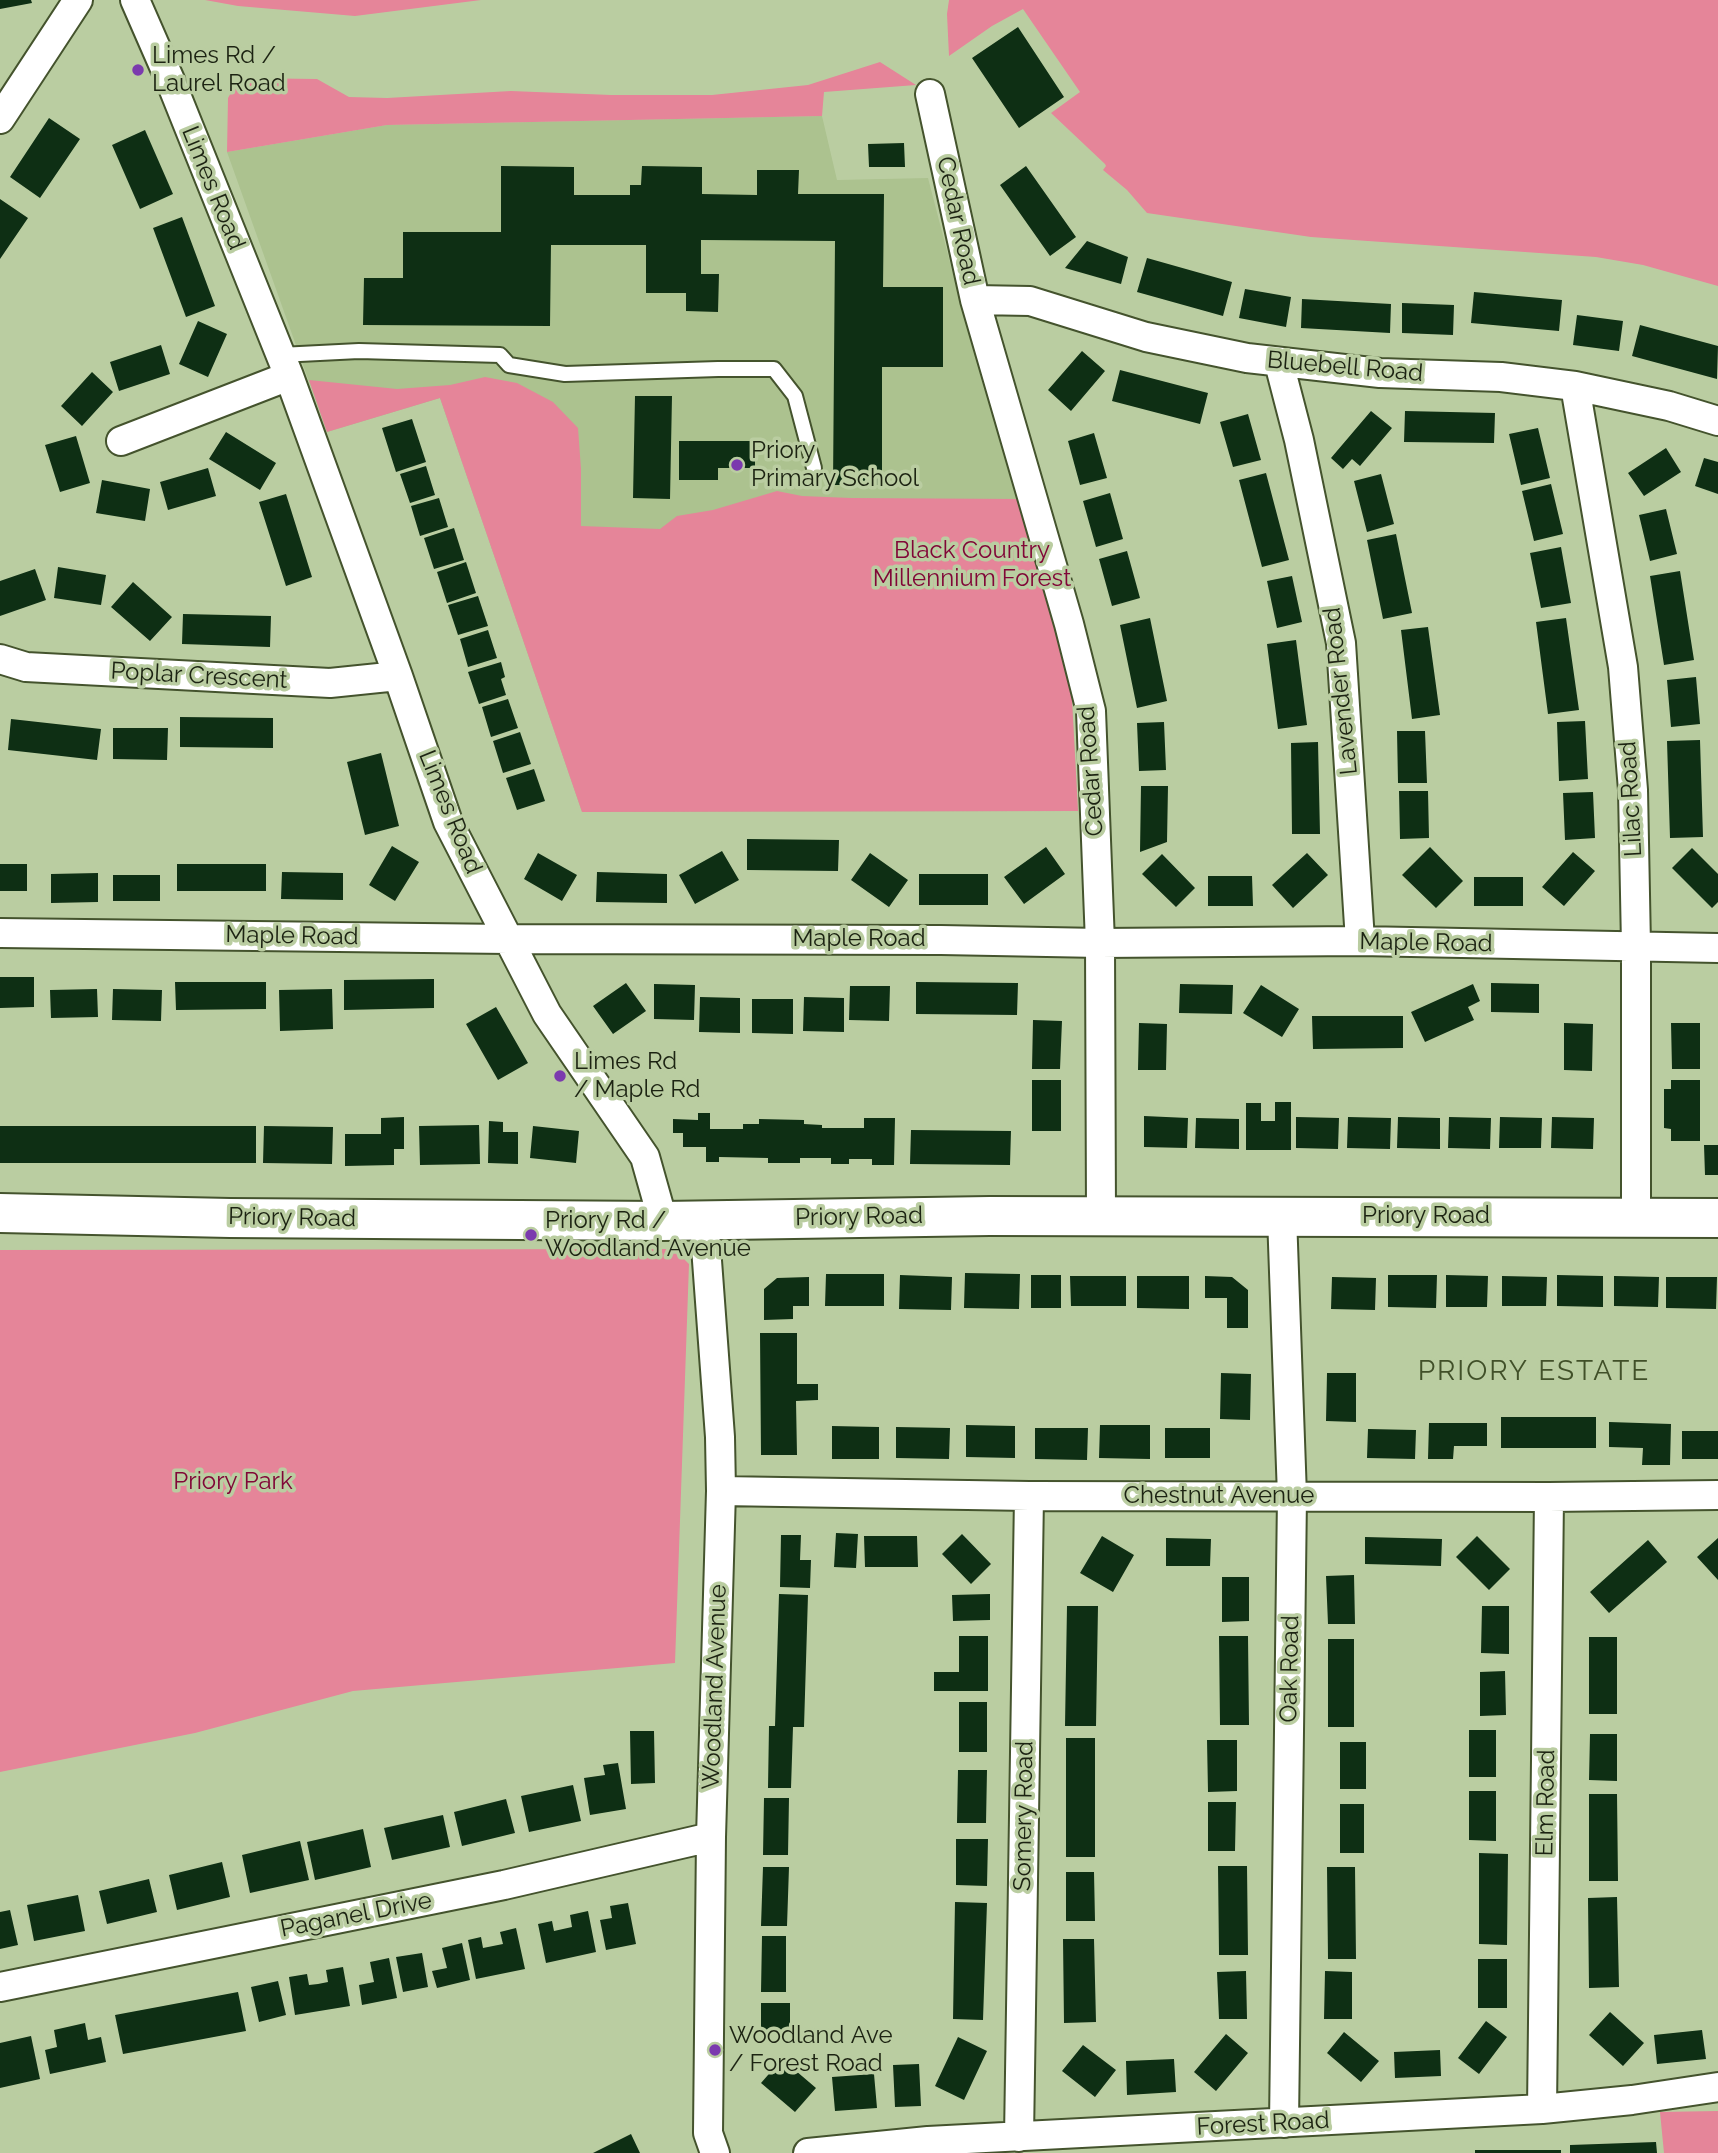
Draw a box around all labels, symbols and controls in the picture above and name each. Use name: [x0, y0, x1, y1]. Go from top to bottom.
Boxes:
place label: Limes Rd / Laurel Road: [152, 42, 286, 98]
marker: Limes Rd / Laurel Road: [130, 62, 146, 78]
street label: Limes Road: [175, 122, 251, 254]
street label: Cedar Road: [930, 154, 986, 288]
street label: Bluebell Road: [1266, 346, 1424, 388]
place label: Priory Primary School: [751, 437, 919, 493]
marker: Priory Primary School: [729, 457, 745, 473]
park label: Black Country Millennium Forest: [873, 537, 1071, 593]
street label: Lavender Road: [1318, 606, 1364, 776]
street label: Poplar Crescent: [110, 657, 288, 695]
street label: Cedar Road: [1072, 705, 1110, 837]
street label: Lilac Road: [1614, 740, 1648, 858]
street label: Limes Road: [412, 746, 488, 878]
street label: Maple Road: [225, 920, 359, 952]
street label: Maple Road: [792, 925, 926, 953]
street label: Maple Road: [1359, 927, 1493, 959]
place label: Limes Rd / Maple Rd: [574, 1048, 700, 1104]
marker: Limes Rd / Maple Rd: [552, 1068, 568, 1084]
street label: Priory Road: [795, 1201, 923, 1233]
street label: Priory Road: [228, 1202, 356, 1234]
street label: Priory Road: [1362, 1202, 1490, 1230]
place label: Priory Rd / Woodland Avenue: [545, 1207, 751, 1263]
marker: Priory Rd / Woodland Avenue: [523, 1227, 539, 1243]
district label: PRIORY ESTATE: [1419, 1355, 1649, 1389]
park label: Priory Park: [173, 1468, 293, 1496]
street label: Chestnut Avenue: [1124, 1482, 1314, 1510]
street label: Woodland Avenue: [697, 1584, 733, 1790]
street label: Oak Road: [1275, 1615, 1305, 1723]
street label: Somery Road: [1008, 1741, 1040, 1891]
street label: Elm Road: [1531, 1749, 1561, 1857]
street label: Paganel Drive: [278, 1886, 434, 1944]
place label: Woodland Ave / Forest Road: [729, 2022, 893, 2078]
marker: Woodland Ave / Forest Road: [707, 2042, 723, 2058]
street label: Forest Road: [1196, 2106, 1330, 2142]

